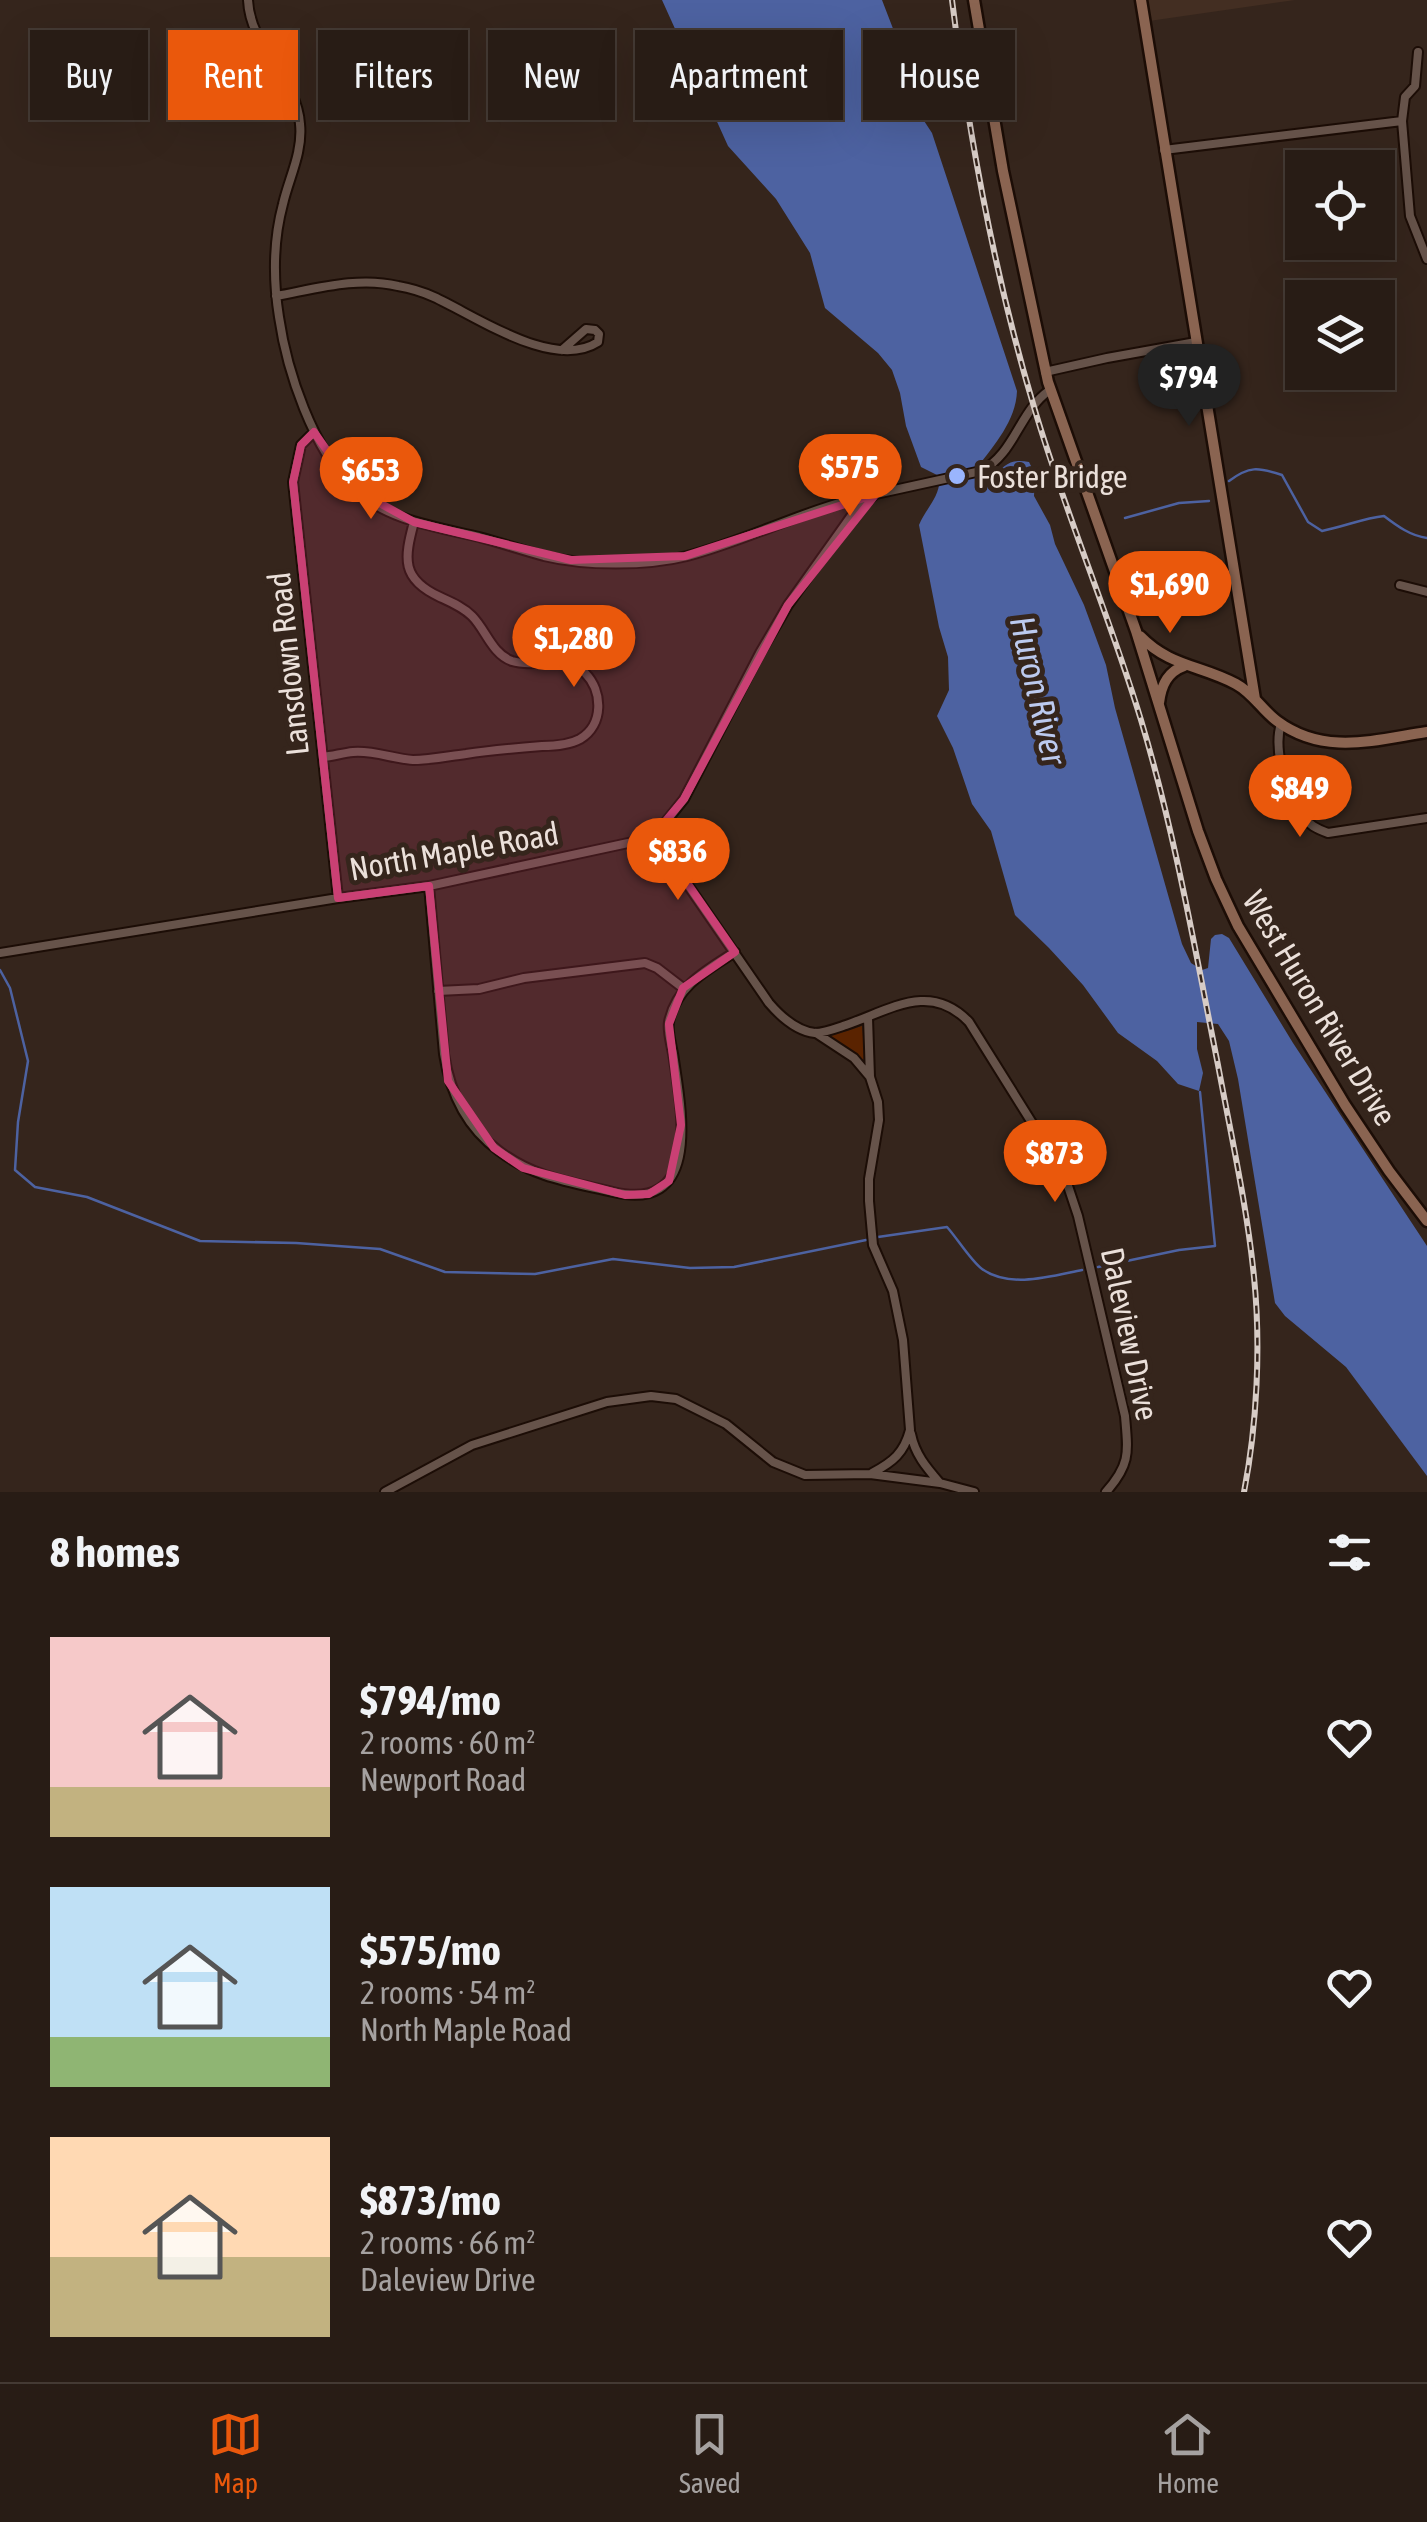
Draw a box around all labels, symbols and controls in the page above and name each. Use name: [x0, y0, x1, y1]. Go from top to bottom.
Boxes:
chip: Buy: [30, 30, 148, 120]
chip: Rent: [168, 30, 298, 120]
chip: Filters: [318, 30, 468, 120]
chip: New: [488, 30, 615, 120]
chip: Apartment: [635, 30, 843, 120]
chip: House: [863, 30, 1015, 120]
map controls: [1285, 150, 1395, 390]
button: locate: [1285, 150, 1395, 260]
button: layers: [1285, 280, 1395, 390]
pin: $794: [1130, 344, 1248, 429]
text: $794: [1160, 358, 1218, 395]
pin: $575: [791, 434, 909, 519]
pin: $653: [312, 437, 430, 522]
text: $575: [821, 448, 879, 485]
text: $653: [342, 451, 400, 488]
place label: Foster Bridge: [977, 458, 1128, 495]
marker: Foster Bridge: [946, 465, 968, 487]
pin: $1,690: [1089, 551, 1251, 636]
text: $1,690: [1130, 565, 1210, 602]
street label: Lansdown Road: [260, 571, 316, 757]
pin: $1,280: [493, 605, 655, 690]
water label: Huron River: [1003, 612, 1076, 769]
text: $1,280: [534, 619, 614, 656]
pin: $849: [1241, 755, 1359, 840]
text: $849: [1271, 769, 1329, 806]
street label: North Maple Road: [346, 814, 562, 888]
pin: $836: [619, 818, 737, 903]
text: $836: [649, 832, 707, 869]
street label: West Huron River Drive: [1235, 884, 1405, 1132]
pin: $873: [996, 1120, 1114, 1205]
text: $873: [1026, 1134, 1084, 1171]
street label: Daleview Drive: [1094, 1244, 1166, 1424]
icon: filters: [1322, 1525, 1377, 1580]
text: 8 homes: [50, 1528, 180, 1576]
text: $794/mo: [360, 1676, 501, 1724]
icon: home: [130, 1677, 250, 1797]
icon: heart: [1322, 1710, 1377, 1765]
text: 2 rooms · 60 m²: [360, 1724, 535, 1761]
text: Newport Road: [360, 1761, 526, 1798]
text: $575/mo: [360, 1926, 501, 1974]
icon: home: [130, 1927, 250, 2047]
icon: heart: [1322, 1960, 1377, 2015]
text: 2 rooms · 54 m²: [360, 1974, 535, 2011]
text: North Maple Road: [360, 2011, 572, 2048]
text: $873/mo: [360, 2176, 501, 2224]
icon: home: [130, 2177, 250, 2297]
icon: heart: [1322, 2210, 1377, 2265]
text: 2 rooms · 66 m²: [360, 2224, 535, 2261]
text: Daleview Drive: [360, 2261, 536, 2298]
tab: Map: [208, 2407, 263, 2499]
tab: Saved: [679, 2407, 741, 2499]
tab: Home: [1157, 2407, 1219, 2499]

